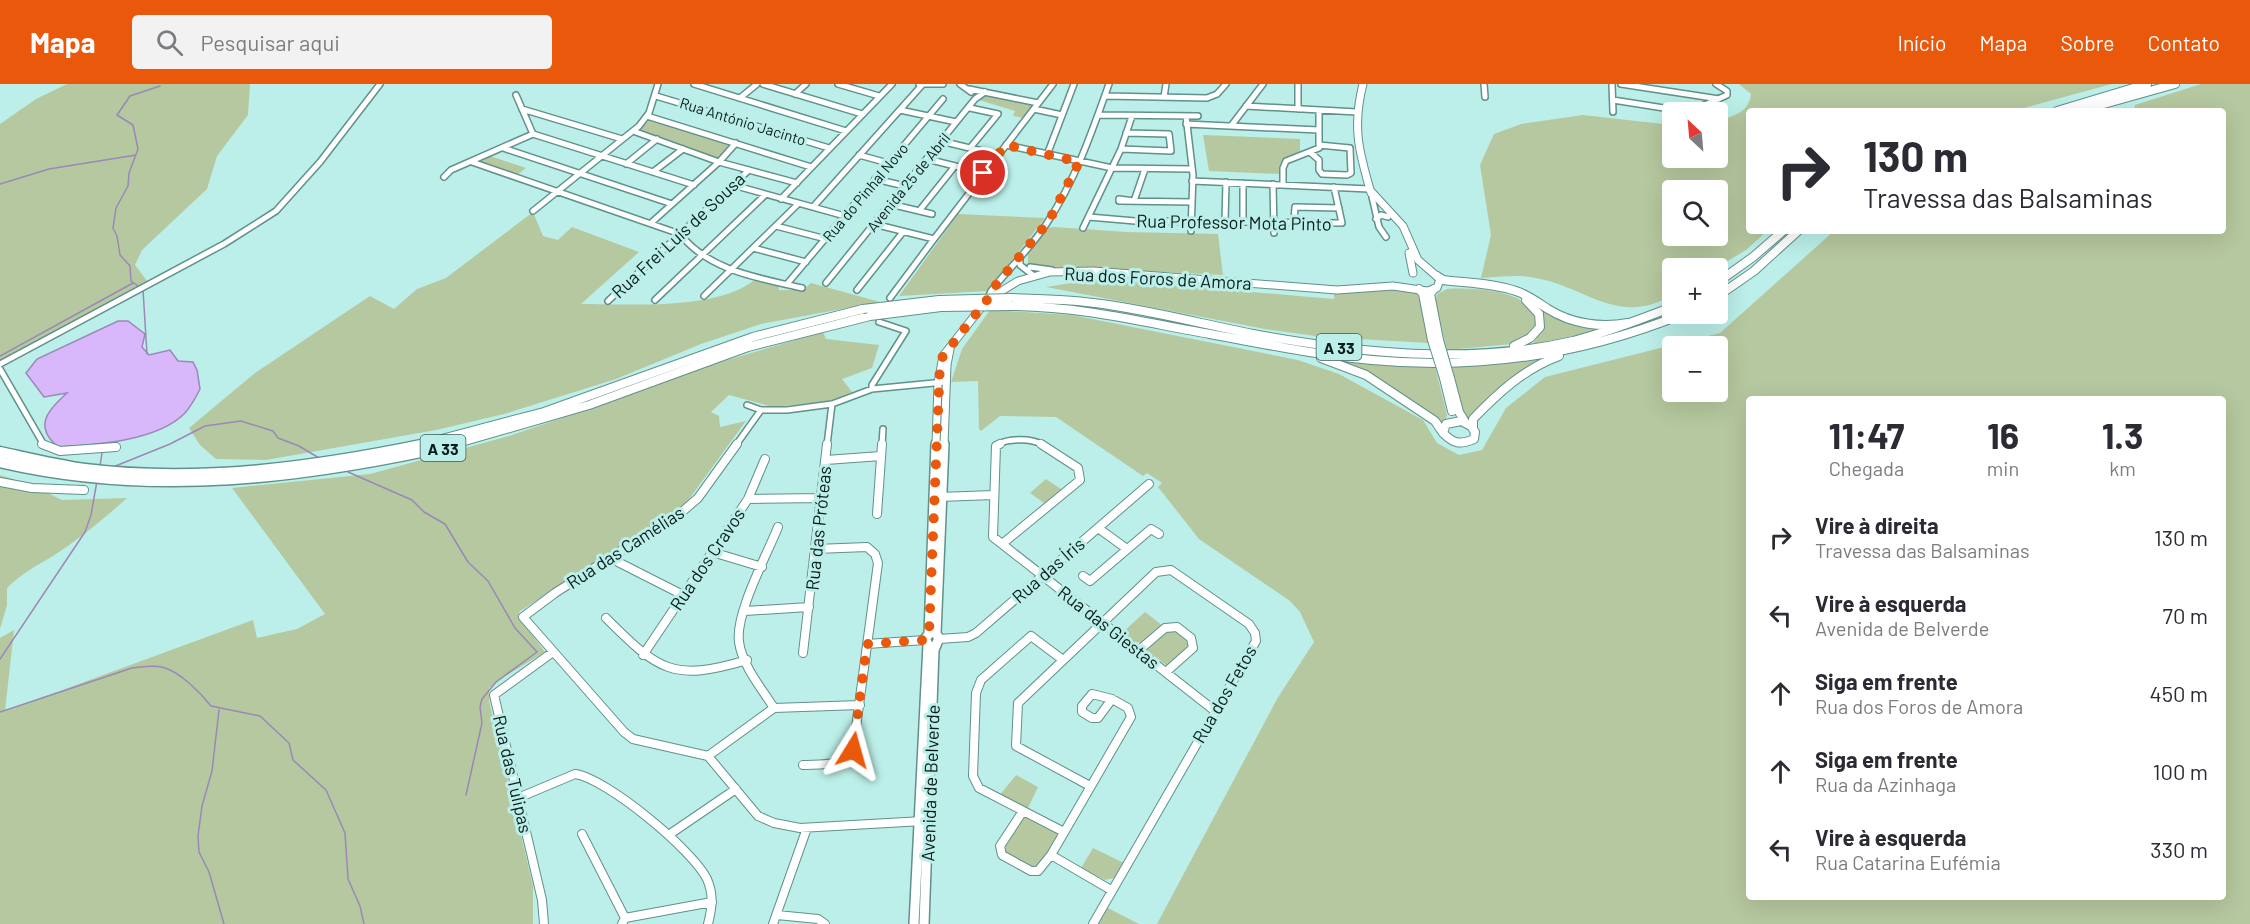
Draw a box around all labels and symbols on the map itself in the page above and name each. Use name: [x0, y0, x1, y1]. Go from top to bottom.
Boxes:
street label: Rua António Jacinto: [678, 93, 808, 149]
north arrow: [1662, 102, 1728, 168]
street label: Avenida 25 de Abril: [863, 129, 953, 235]
street label: Rua do Pinhal Novo: [818, 139, 912, 245]
pin: [957, 147, 1008, 198]
street label: Rua Frei Luís de Sousa: [607, 167, 749, 303]
street label: Rua Professor Mota Pinto: [1136, 209, 1332, 235]
street label: Rua dos Foros de Amora: [1064, 262, 1252, 294]
road number: A 33: [1316, 334, 1362, 360]
road number: A 33: [420, 435, 466, 461]
street label: Rua das Próteas: [801, 465, 835, 591]
street label: Rua das Camélias: [562, 501, 688, 593]
street label: Rua dos Cravos: [665, 504, 749, 614]
street label: Rua das Íris: [1007, 532, 1089, 608]
street label: Rua das Giestas: [1054, 581, 1164, 673]
street label: Rua dos Fetos: [1187, 641, 1261, 747]
street label: Avenida de Belverde: [916, 704, 944, 862]
street label: Rua das Tulipas: [489, 713, 537, 835]
position arrow: [821, 718, 885, 782]

